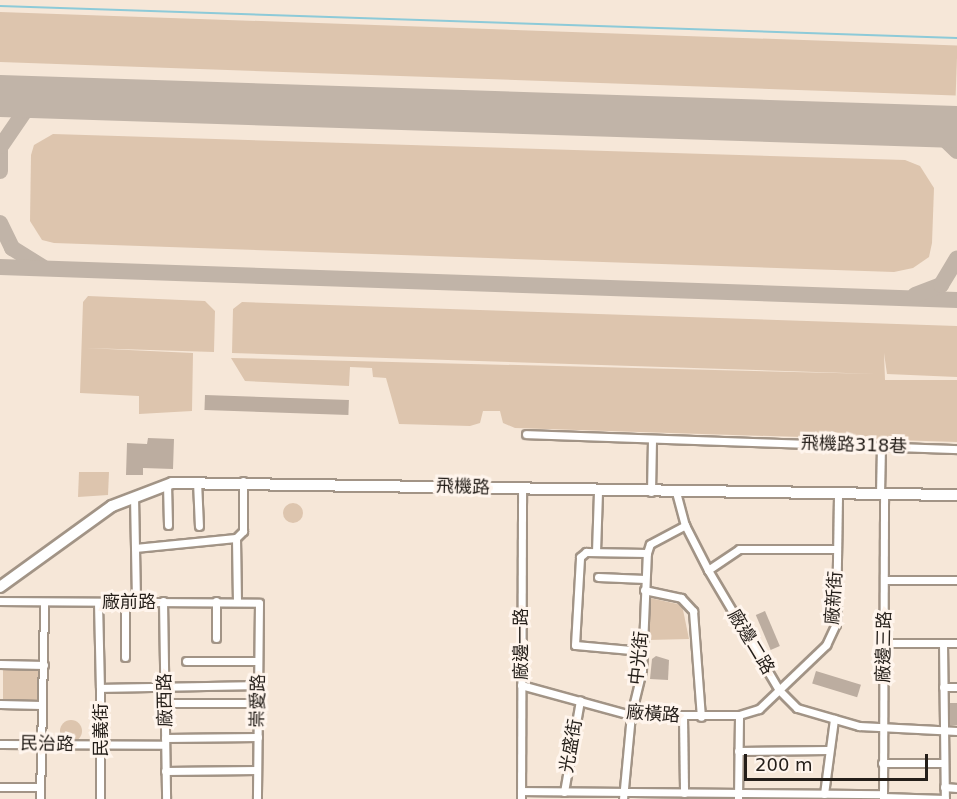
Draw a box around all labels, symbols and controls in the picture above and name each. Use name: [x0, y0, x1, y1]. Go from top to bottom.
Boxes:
street label: 飛機路318巷: [800, 432, 908, 458]
street label: 飛機路: [436, 475, 490, 499]
street label: 廠新街: [821, 570, 847, 626]
street label: 廠前路: [102, 591, 156, 613]
street label: 廠邊二路: [723, 606, 779, 678]
street label: 廠邊一路: [510, 608, 532, 680]
street label: 廠邊三路: [873, 611, 895, 683]
street label: 中光街: [625, 630, 653, 686]
street label: 廠西路: [154, 673, 176, 727]
street label: 崇愛路: [247, 674, 269, 728]
street label: 廠橫路: [625, 701, 681, 727]
street label: 民義街: [90, 703, 112, 757]
street label: 光盛街: [556, 718, 586, 774]
street label: 民治路: [20, 733, 74, 755]
scale bar: [747, 742, 932, 780]
text: 200 m: [755, 754, 813, 775]

